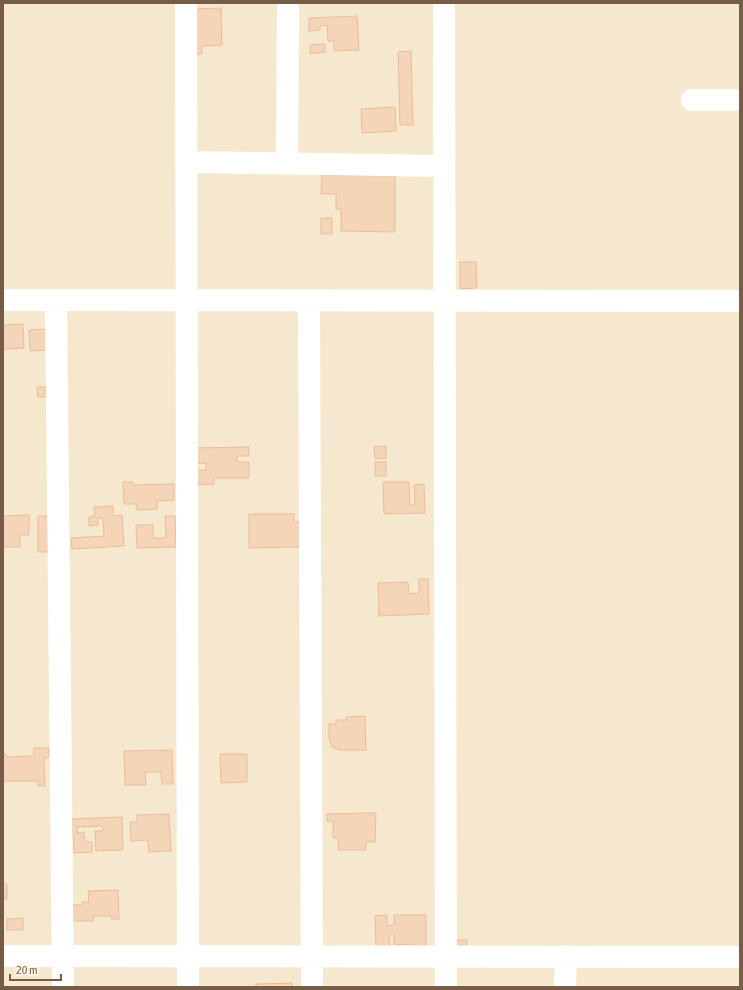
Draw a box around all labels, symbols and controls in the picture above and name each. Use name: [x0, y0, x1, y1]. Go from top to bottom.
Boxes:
scale bar: [10, 956, 61, 982]
text: 20 m: [16, 963, 38, 977]

